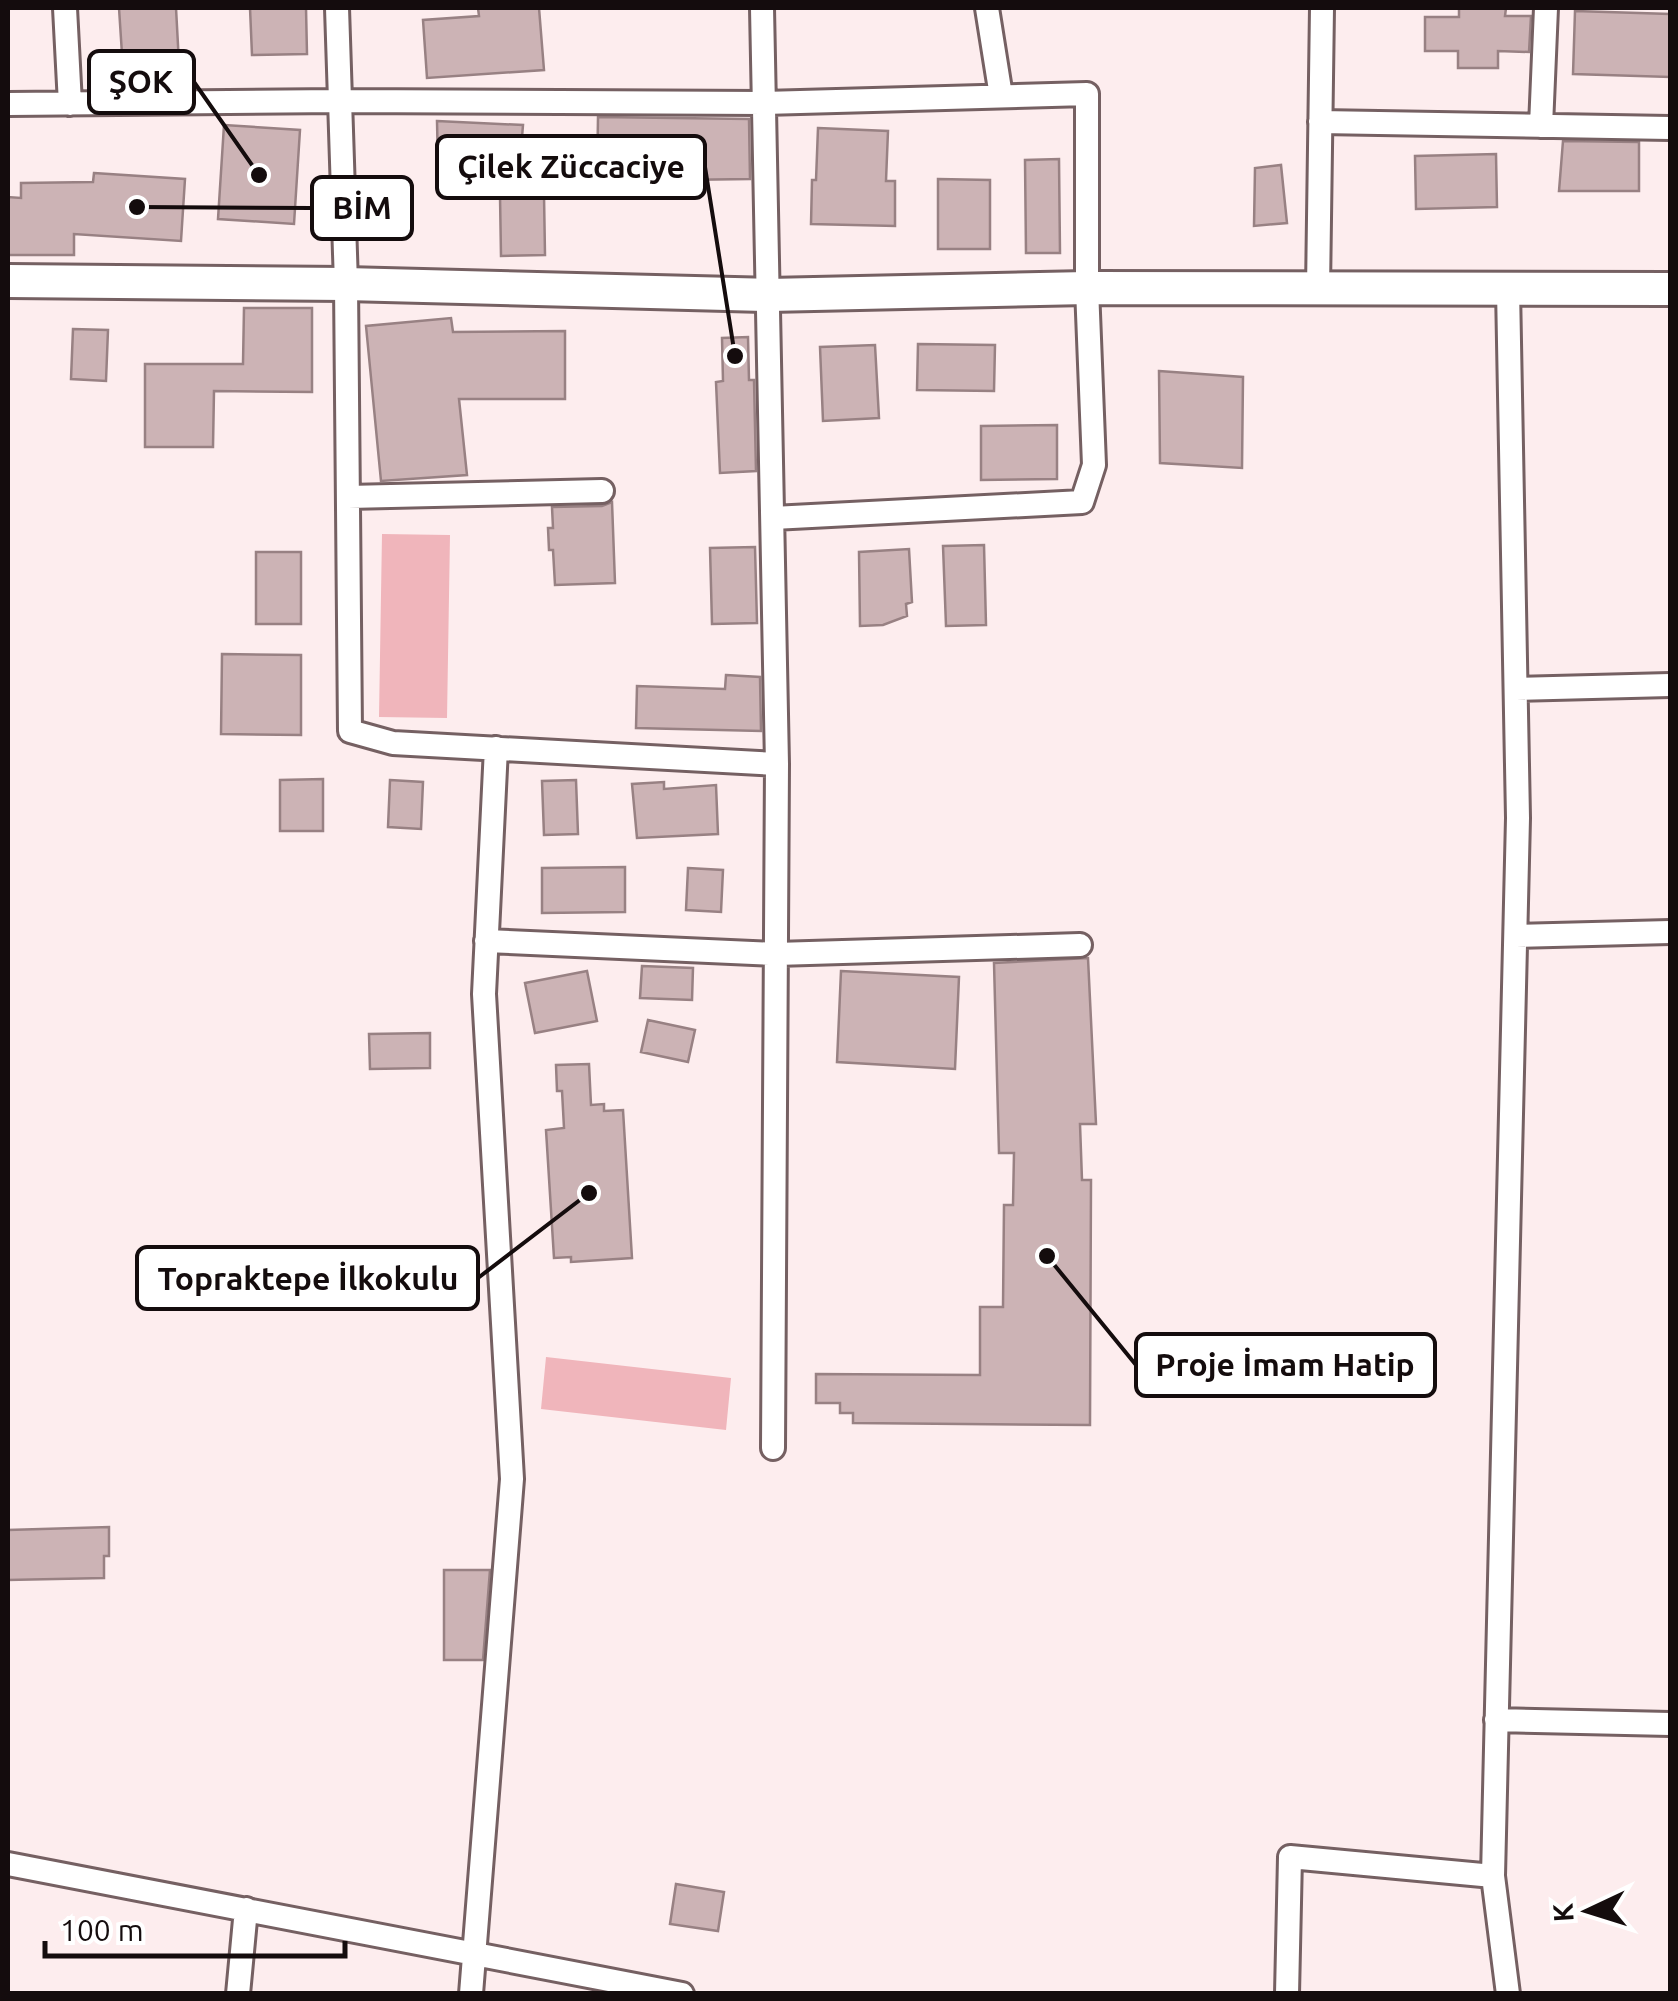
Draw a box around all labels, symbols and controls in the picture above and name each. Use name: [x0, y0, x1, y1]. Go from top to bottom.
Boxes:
callout: ŞOK: [89, 51, 194, 113]
text: ŞOK: [109, 63, 173, 100]
callout: Çilek Züccaciye: [437, 136, 705, 198]
text: Çilek Züccaciye: [457, 148, 685, 185]
callout: BİM: [312, 177, 412, 239]
text: BİM: [332, 189, 392, 225]
callout: Topraktepe İlkokulu: [137, 1247, 478, 1309]
text: Topraktepe İlkokulu: [158, 1260, 458, 1296]
callout: Proje İmam Hatip: [1136, 1334, 1435, 1396]
text: Proje İmam Hatip: [1155, 1346, 1415, 1382]
north arrow: [1538, 1861, 1638, 1961]
scale bar: [45, 1896, 345, 1958]
text: K: [1546, 1902, 1579, 1923]
text: 100 m: [60, 1913, 144, 1947]

